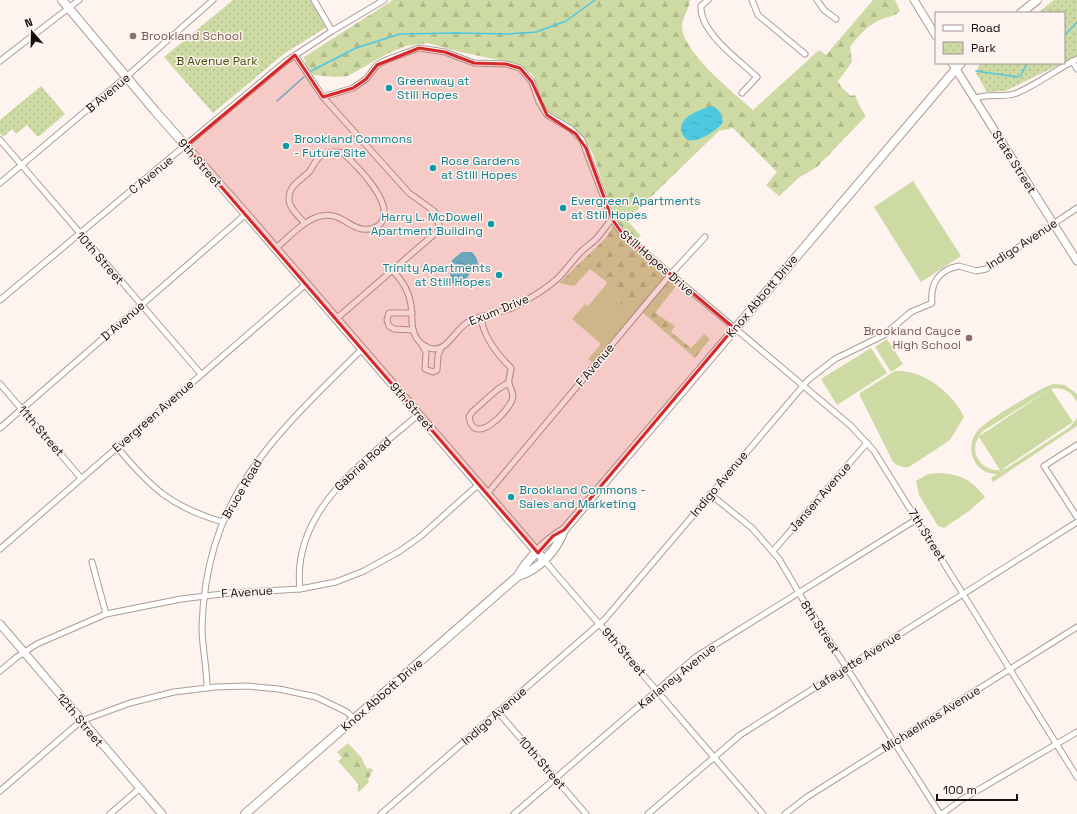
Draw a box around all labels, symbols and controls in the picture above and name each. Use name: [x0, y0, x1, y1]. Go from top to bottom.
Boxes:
north arrow: [12, 12, 52, 52]
legend: [935, 12, 1065, 64]
text: N: [23, 15, 34, 30]
text: Road: [971, 20, 1000, 36]
place label: Brookland School: [141, 28, 242, 44]
marker: Brookland School: [128, 31, 138, 41]
text: Park: [971, 40, 996, 56]
park label: B Avenue Park: [176, 53, 258, 69]
street label: B Avenue: [82, 70, 134, 116]
place label: Greenway at Still Hopes: [397, 73, 469, 103]
marker: Greenway at Still Hopes: [384, 83, 394, 93]
street label: State Street: [988, 127, 1040, 197]
place label: Brookland Commons - Future Site: [294, 131, 412, 161]
street label: 9th Street: [174, 135, 226, 191]
marker: Brookland Commons - Future Site: [281, 141, 291, 151]
street label: C Avenue: [125, 152, 177, 198]
place label: Rose Gardens at Still Hopes: [441, 153, 520, 183]
marker: Rose Gardens at Still Hopes: [428, 163, 438, 173]
place label: Evergreen Apartments at Still Hopes: [571, 193, 701, 223]
marker: Evergreen Apartments at Still Hopes: [558, 203, 568, 213]
place label: Harry L. McDowell Apartment Building: [371, 209, 483, 239]
street label: Indigo Avenue: [984, 215, 1060, 273]
marker: Harry L. McDowell Apartment Building: [486, 219, 496, 229]
street label: Still Hopes Drive: [617, 226, 697, 300]
street label: 10th Street: [73, 228, 127, 288]
street label: Knox Abbott Drive: [723, 251, 801, 341]
place label: Trinity Apartments at Still Hopes: [383, 260, 491, 290]
marker: Trinity Apartments at Still Hopes: [494, 270, 504, 280]
street label: Exum Drive: [467, 291, 531, 329]
street label: D Avenue: [98, 297, 148, 345]
place label: Brookland Cayce High School: [863, 323, 961, 353]
marker: Brookland Cayce High School: [964, 333, 974, 343]
street label: F Avenue: [572, 340, 618, 390]
street label: Evergreen Avenue: [109, 376, 197, 456]
street label: 9th Street: [386, 379, 438, 435]
street label: 11th Street: [14, 402, 68, 460]
street label: Gabriel Road: [331, 433, 395, 495]
street label: Indigo Avenue: [687, 448, 751, 520]
street label: Bruce Road: [218, 456, 266, 522]
street label: Jansen Avenue: [785, 459, 855, 535]
place label: Brookland Commons - Sales and Marketing: [519, 482, 646, 512]
marker: Brookland Commons - Sales and Marketing: [506, 492, 516, 502]
street label: 7th Street: [904, 506, 950, 564]
street label: F Avenue: [221, 582, 273, 602]
street label: 8th Street: [797, 597, 843, 657]
street label: 9th Street: [598, 624, 650, 680]
street label: Lafayette Avenue: [810, 627, 904, 695]
street label: Karlaney Avenue: [635, 640, 719, 712]
street label: Knox Abbott Drive: [338, 655, 426, 735]
street label: Michaelmas Avenue: [879, 682, 983, 756]
street label: Indigo Avenue: [458, 683, 530, 749]
street label: 12th Street: [53, 690, 107, 750]
street label: 10th Street: [515, 733, 569, 793]
scale bar: [937, 776, 1017, 802]
text: 100 m: [943, 782, 977, 798]

